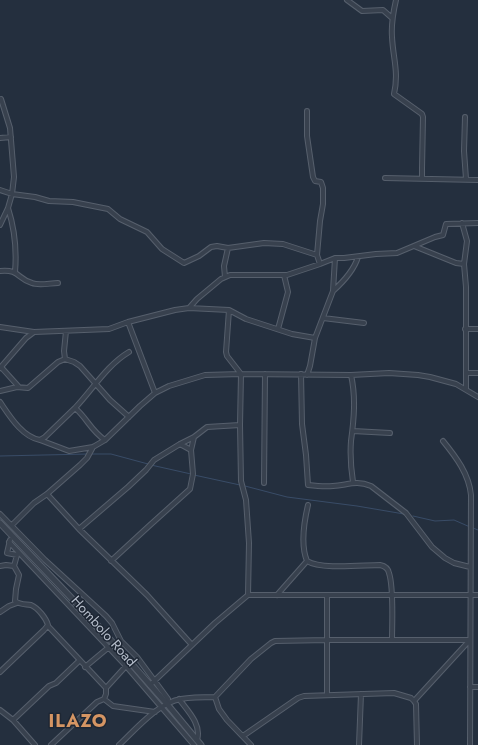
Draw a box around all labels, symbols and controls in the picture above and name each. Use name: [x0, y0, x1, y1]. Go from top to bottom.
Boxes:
street label: Hombolo Road: [67, 593, 139, 671]
district label: ILAZO: [48, 712, 108, 734]

